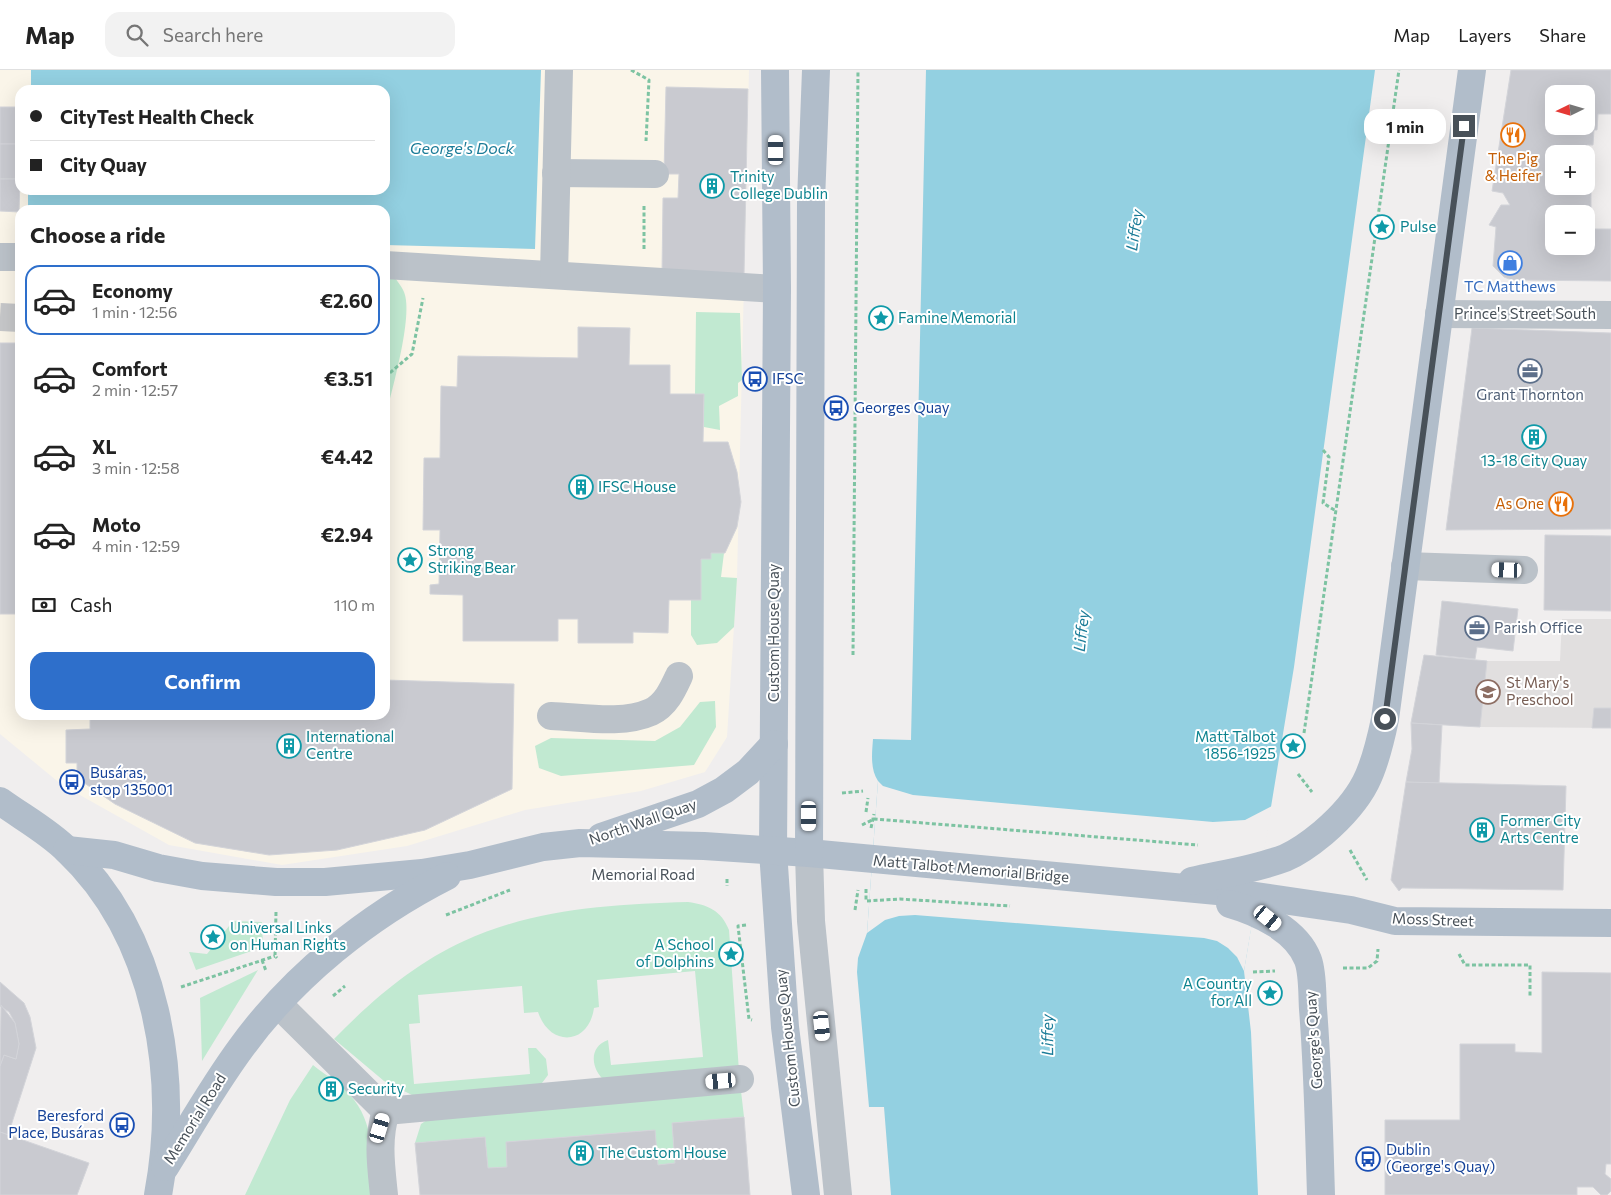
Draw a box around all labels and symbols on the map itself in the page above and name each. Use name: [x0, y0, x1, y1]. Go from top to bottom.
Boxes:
north arrow: [1545, 85, 1595, 135]
callout: 1 min: [1364, 108, 1446, 144]
route end: [1453, 115, 1475, 137]
restaurant icon: The Pig & Heifer: [1500, 122, 1526, 148]
car: [768, 135, 783, 165]
water label: George's Dock: [410, 138, 515, 157]
place label: The Pig & Heifer: [1485, 149, 1541, 184]
place label: Trinity College Dublin: [730, 167, 828, 202]
building icon: Trinity College Dublin: [699, 173, 725, 199]
water label: Liffey: [1121, 207, 1146, 252]
place icon: Pulse: [1369, 214, 1395, 240]
place label: Pulse: [1400, 217, 1436, 235]
shop icon: TC Matthews: [1497, 250, 1523, 276]
place label: TC Matthews: [1464, 277, 1556, 295]
street label: Prince's Street South: [1454, 304, 1596, 322]
place icon: Famine Memorial: [868, 305, 894, 331]
place label: Famine Memorial: [898, 308, 1016, 326]
office icon: Grant Thornton: [1517, 358, 1543, 384]
bus stop icon: IFSC: [742, 366, 768, 392]
place label: IFSC: [772, 369, 804, 387]
place label: Grant Thornton: [1476, 385, 1584, 403]
bus stop icon: Georges Quay: [823, 395, 849, 421]
place label: Georges Quay: [854, 398, 950, 416]
building icon: 13-18 City Quay: [1521, 424, 1547, 450]
place label: 13-18 City Quay: [1481, 451, 1588, 469]
building icon: IFSC House: [568, 474, 594, 500]
place label: IFSC House: [598, 477, 676, 495]
restaurant icon: As One: [1548, 491, 1574, 517]
place label: As One: [1495, 494, 1544, 512]
place label: Strong Striking Bear: [428, 541, 516, 576]
place icon: Strong Striking Bear: [397, 547, 423, 573]
car: [1491, 562, 1522, 578]
street label: Custom House Quay: [764, 563, 782, 702]
water label: Liffey: [1069, 609, 1092, 653]
office icon: Parish Office: [1464, 615, 1490, 641]
place label: Parish Office: [1494, 618, 1582, 636]
place label: St Mary's Preschool: [1506, 673, 1574, 708]
school or university icon: St Mary's Preschool: [1475, 679, 1501, 705]
route start: [1374, 708, 1396, 730]
place label: International Centre: [306, 727, 394, 762]
place label: Matt Talbot 1856-1925: [1195, 727, 1276, 762]
building icon: International Centre: [276, 733, 302, 759]
place icon: Matt Talbot 1856-1925: [1280, 733, 1306, 759]
place label: Busáras, stop 135001: [90, 763, 173, 798]
bus stop icon: Busáras, stop 135001: [59, 769, 85, 795]
street label: North Wall Quay: [586, 794, 699, 848]
car: [801, 801, 816, 831]
place label: Former City Arts Centre: [1500, 811, 1581, 846]
building icon: Former City Arts Centre: [1469, 817, 1495, 843]
street label: Matt Talbot Memorial Bridge: [872, 850, 1070, 886]
street label: Memorial Road: [591, 865, 695, 883]
car: [1251, 903, 1284, 933]
street label: Moss Street: [1392, 909, 1474, 929]
place label: Universal Links on Human Rights: [230, 918, 346, 953]
place icon: Universal Links on Human Rights: [200, 924, 226, 950]
place label: A School of Dolphins: [636, 935, 714, 970]
place icon: A School of Dolphins: [718, 941, 744, 967]
street label: Custom House Quay: [771, 968, 803, 1108]
place label: A Country for All: [1183, 974, 1252, 1009]
place icon: A Country for All: [1257, 980, 1283, 1006]
street label: George's Quay: [1301, 990, 1325, 1090]
car: [812, 1010, 831, 1042]
water label: Liffey: [1037, 1013, 1056, 1056]
street label: Memorial Road: [159, 1070, 229, 1167]
car: [705, 1072, 736, 1090]
building icon: Security: [318, 1076, 344, 1102]
place label: Security: [348, 1079, 405, 1097]
place label: Beresford Place, Busáras: [8, 1106, 104, 1141]
car: [368, 1111, 391, 1145]
bus stop icon: Beresford Place, Busáras: [109, 1112, 135, 1138]
building icon: The Custom House: [568, 1140, 594, 1166]
place label: Dublin (George's Quay): [1386, 1140, 1495, 1175]
place label: The Custom House: [598, 1143, 727, 1161]
bus stop icon: Dublin (George's Quay): [1355, 1146, 1381, 1172]

